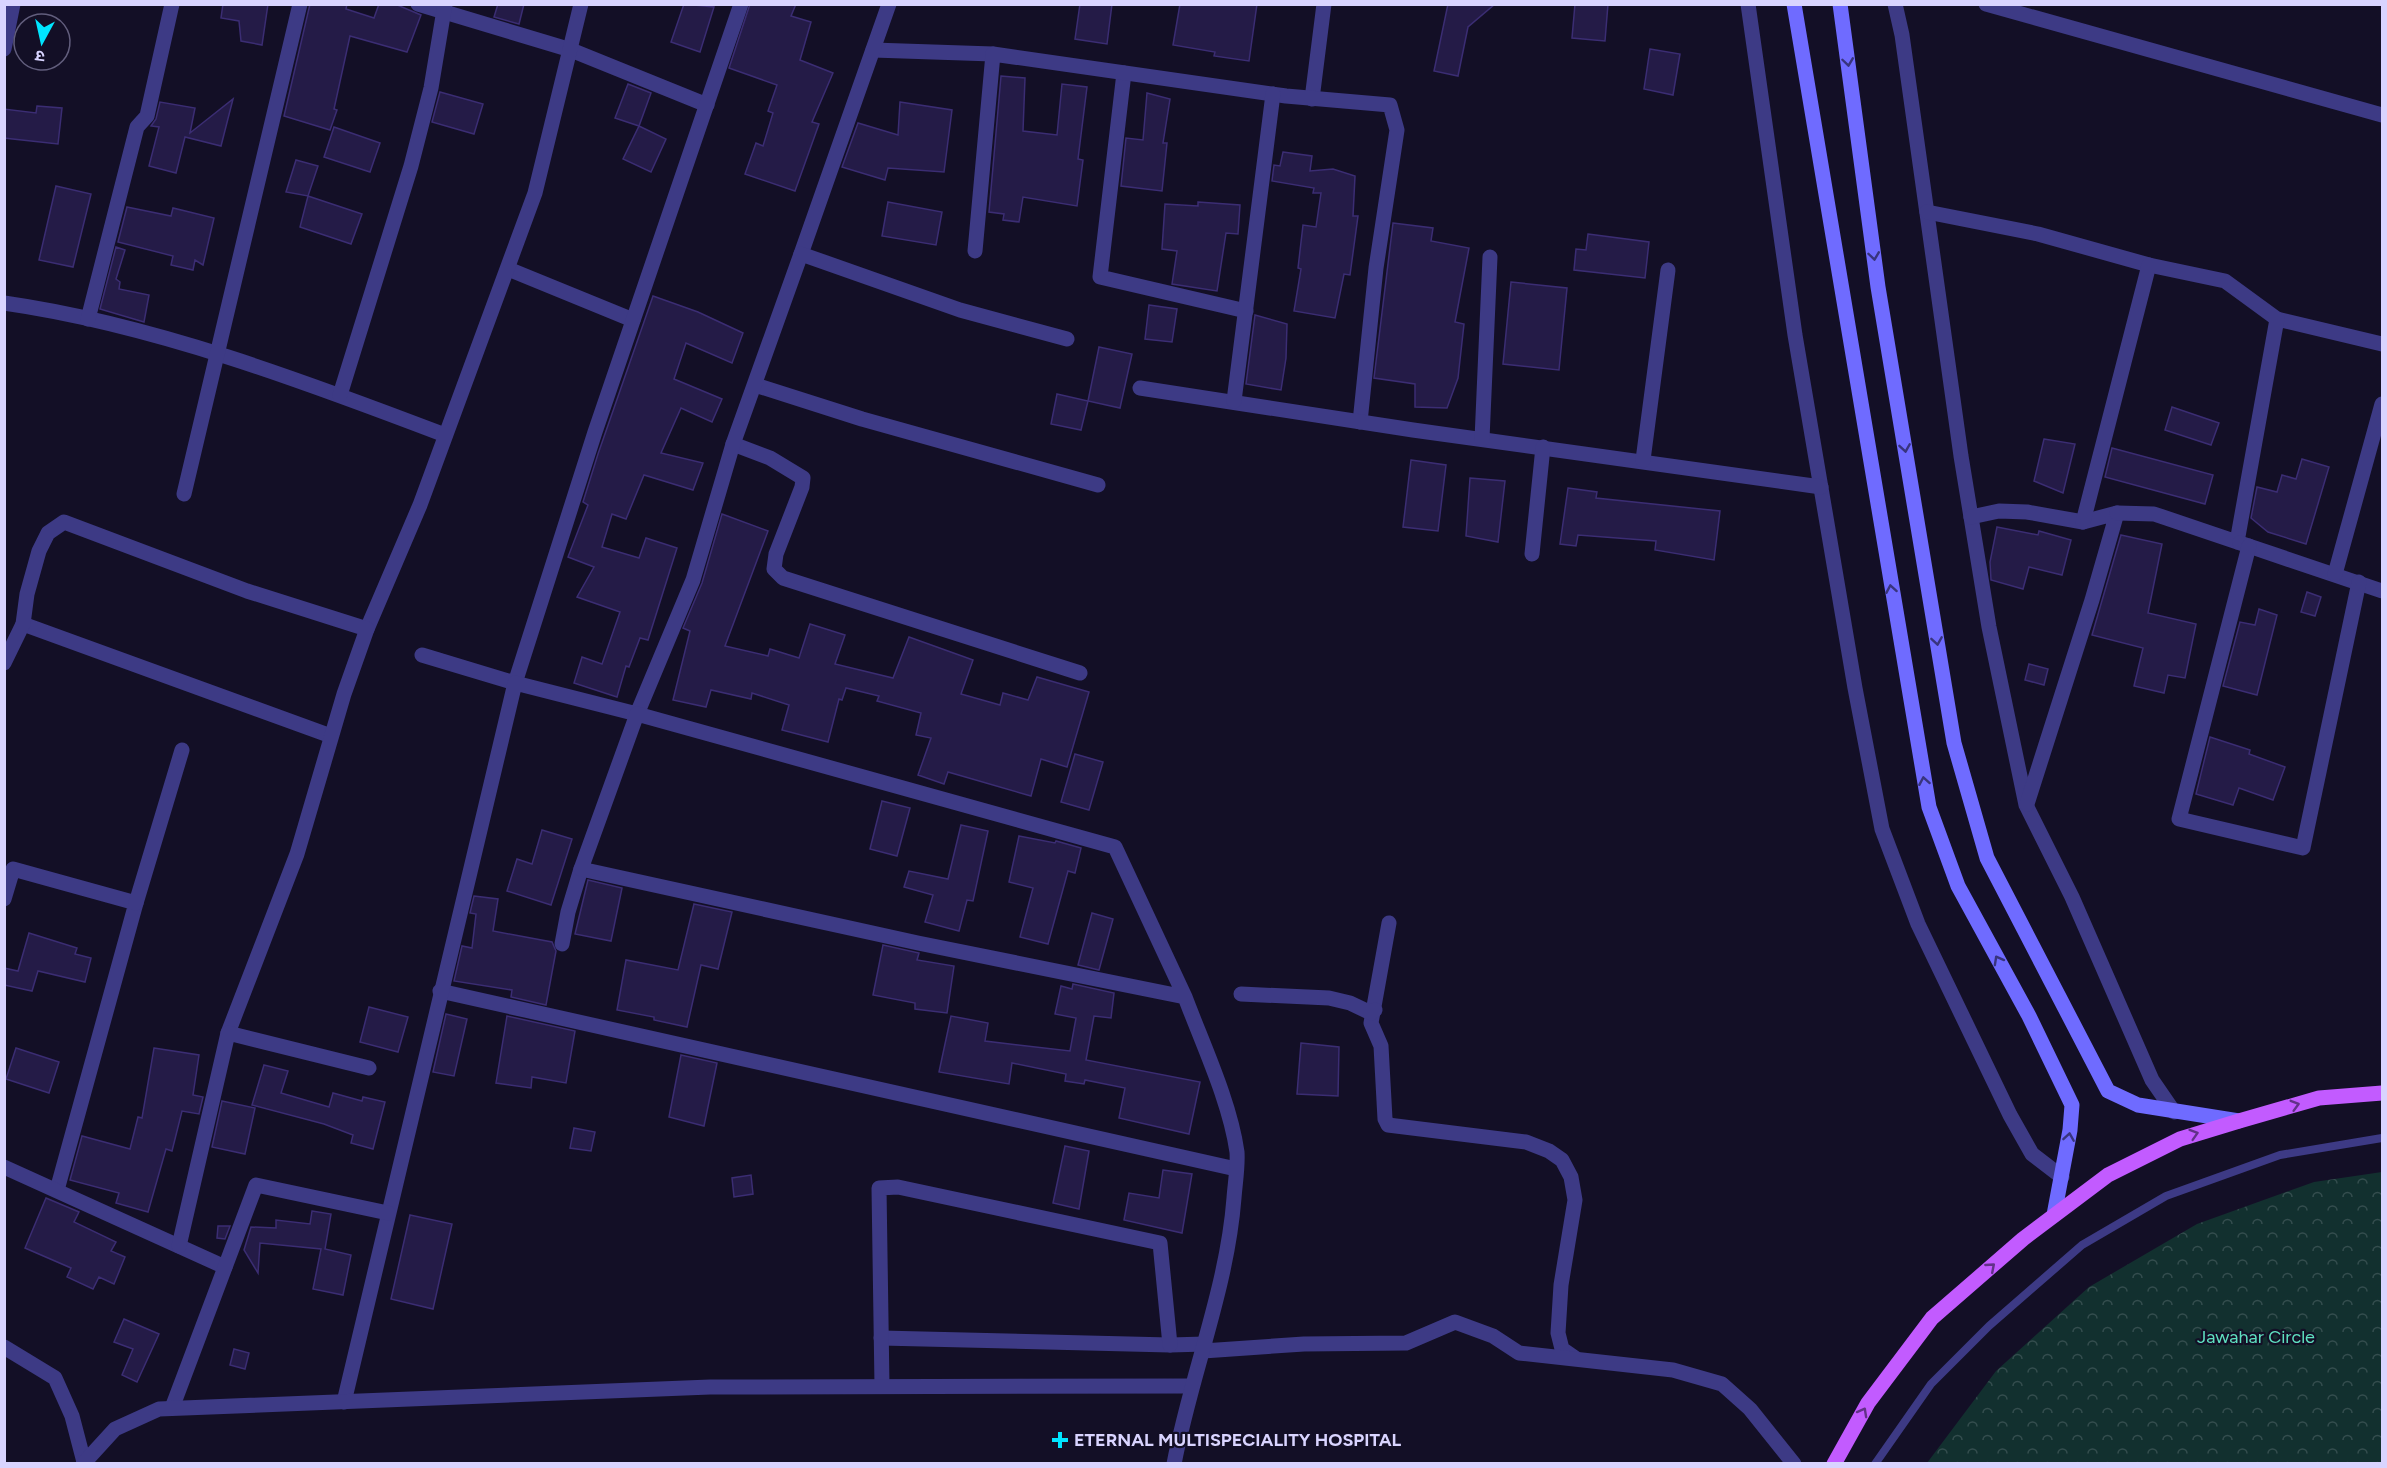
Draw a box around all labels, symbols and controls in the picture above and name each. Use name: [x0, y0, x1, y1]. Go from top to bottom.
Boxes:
north arrow: [12, 12, 72, 72]
text: उ: [33, 46, 46, 66]
one-way arrow: [1841, 58, 1853, 67]
one-way arrow: [1867, 251, 1879, 260]
one-way arrow: [1898, 443, 1911, 453]
one-way arrow: [1886, 584, 1898, 593]
one-way arrow: [1930, 635, 1943, 645]
one-way arrow: [1918, 776, 1931, 786]
one-way arrow: [1994, 956, 2005, 966]
one-way arrow: [2289, 1100, 2300, 1112]
one-way arrow: [2188, 1129, 2199, 1141]
one-way arrow: [2062, 1132, 2075, 1142]
one-way arrow: [1984, 1263, 1995, 1274]
park label: Jawahar Circle: [2197, 1326, 2315, 1348]
one-way arrow: [1856, 1408, 1867, 1419]
place label: ETERNAL MULTISPECIALITY HOSPITAL: [1074, 1429, 1402, 1451]
marker: ETERNAL MULTISPECIALITY HOSPITAL: [1051, 1431, 1069, 1449]

